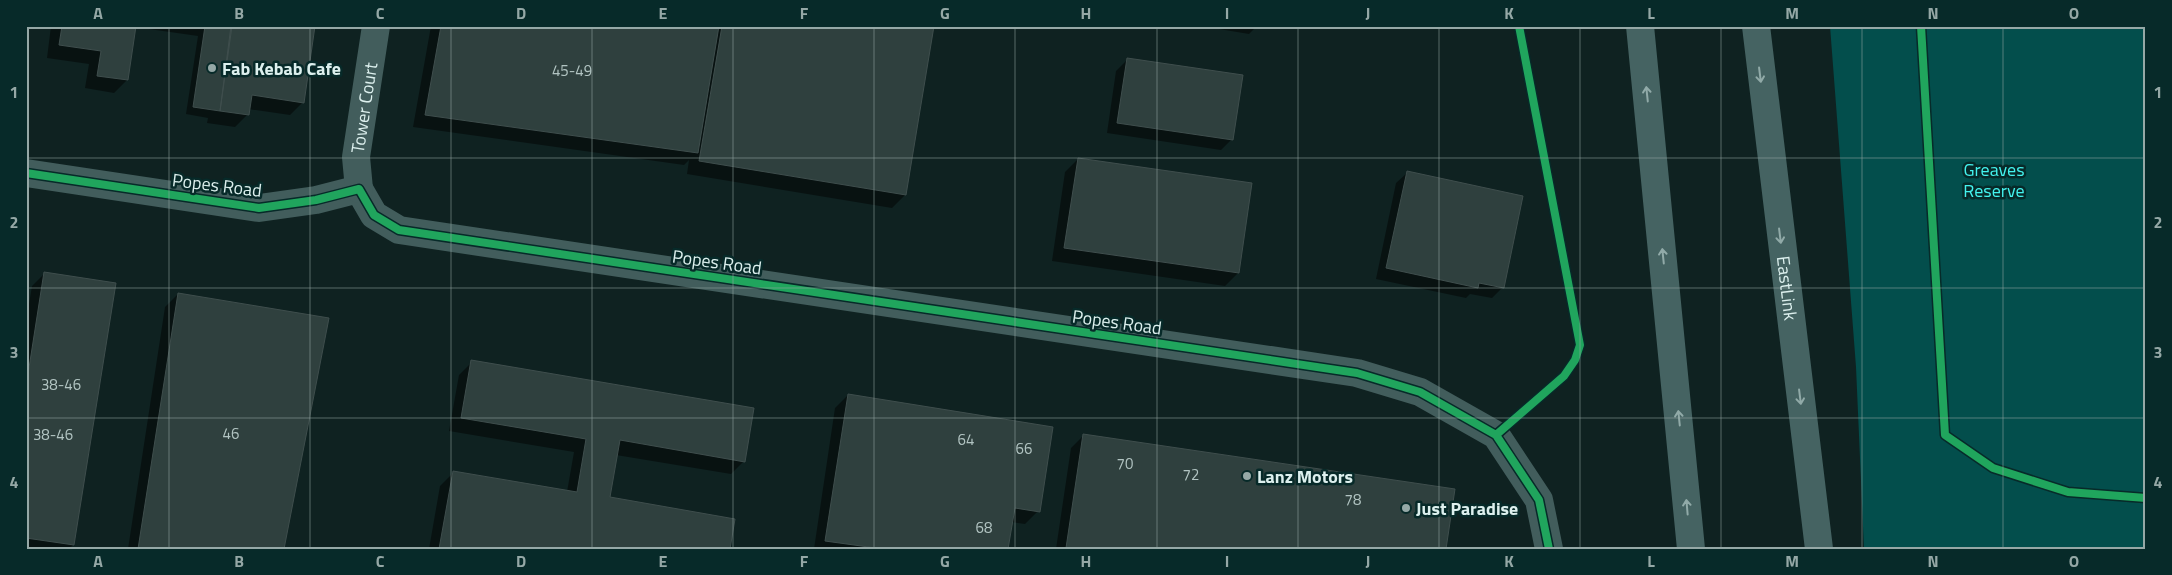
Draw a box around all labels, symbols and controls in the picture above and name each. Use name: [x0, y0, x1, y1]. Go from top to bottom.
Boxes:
text: A: [93, 1, 103, 25]
text: B: [234, 1, 244, 25]
text: C: [376, 1, 385, 25]
text: D: [516, 1, 526, 25]
text: E: [659, 1, 668, 25]
text: F: [800, 1, 809, 25]
text: G: [940, 1, 950, 25]
text: H: [1081, 1, 1091, 25]
text: I: [1225, 1, 1229, 25]
text: J: [1366, 1, 1370, 25]
text: K: [1504, 1, 1514, 25]
text: L: [1647, 1, 1655, 25]
text: M: [1785, 1, 1799, 25]
text: N: [1927, 1, 1939, 25]
text: O: [2069, 1, 2079, 25]
place label: Fab Kebab Cafe: [222, 55, 341, 82]
house number: 45-49: [552, 59, 592, 82]
street label: Tower Court: [343, 60, 384, 155]
marker: Fab Kebab Cafe: [206, 62, 218, 74]
one-way arrow: [1755, 66, 1765, 82]
text: 1: [10, 80, 18, 104]
text: 1: [2154, 80, 2162, 104]
one-way arrow: [1642, 86, 1652, 102]
park label: Greaves Reserve: [1963, 156, 2025, 204]
street label: Popes Road: [171, 166, 263, 204]
text: 2: [10, 210, 18, 234]
text: 2: [2154, 210, 2162, 234]
one-way arrow: [1775, 228, 1785, 244]
street label: Popes Road: [671, 242, 763, 282]
one-way arrow: [1658, 248, 1668, 264]
street label: EastLink: [1770, 254, 1805, 322]
street label: Popes Road: [1071, 302, 1163, 342]
text: 3: [10, 340, 18, 364]
text: 3: [2154, 340, 2162, 364]
house number: 38-46: [41, 373, 81, 396]
one-way arrow: [1796, 389, 1806, 405]
one-way arrow: [1674, 410, 1683, 426]
house number: 46: [223, 422, 239, 445]
house number: 38-46: [33, 423, 73, 446]
house number: 64: [958, 428, 974, 451]
house number: 66: [1016, 437, 1032, 460]
house number: 70: [1117, 452, 1133, 475]
house number: 72: [1183, 463, 1199, 486]
place label: Lanz Motors: [1257, 463, 1353, 490]
text: 4: [10, 470, 19, 494]
marker: Lanz Motors: [1241, 470, 1253, 482]
text: 4: [2154, 470, 2163, 494]
house number: 78: [1345, 488, 1361, 511]
place label: Just Paradise: [1416, 495, 1518, 522]
one-way arrow: [1682, 500, 1692, 516]
marker: Just Paradise: [1400, 502, 1412, 514]
house number: 68: [976, 516, 992, 539]
text: A: [93, 549, 103, 573]
text: B: [234, 549, 244, 573]
text: C: [376, 549, 385, 573]
text: D: [516, 549, 526, 573]
text: E: [659, 549, 668, 573]
text: F: [800, 549, 809, 573]
text: G: [940, 549, 950, 573]
text: H: [1081, 549, 1091, 573]
text: I: [1225, 549, 1229, 573]
text: J: [1366, 549, 1370, 573]
text: K: [1504, 549, 1514, 573]
text: L: [1647, 549, 1655, 573]
text: M: [1785, 549, 1799, 573]
text: N: [1927, 549, 1939, 573]
text: O: [2069, 549, 2079, 573]

